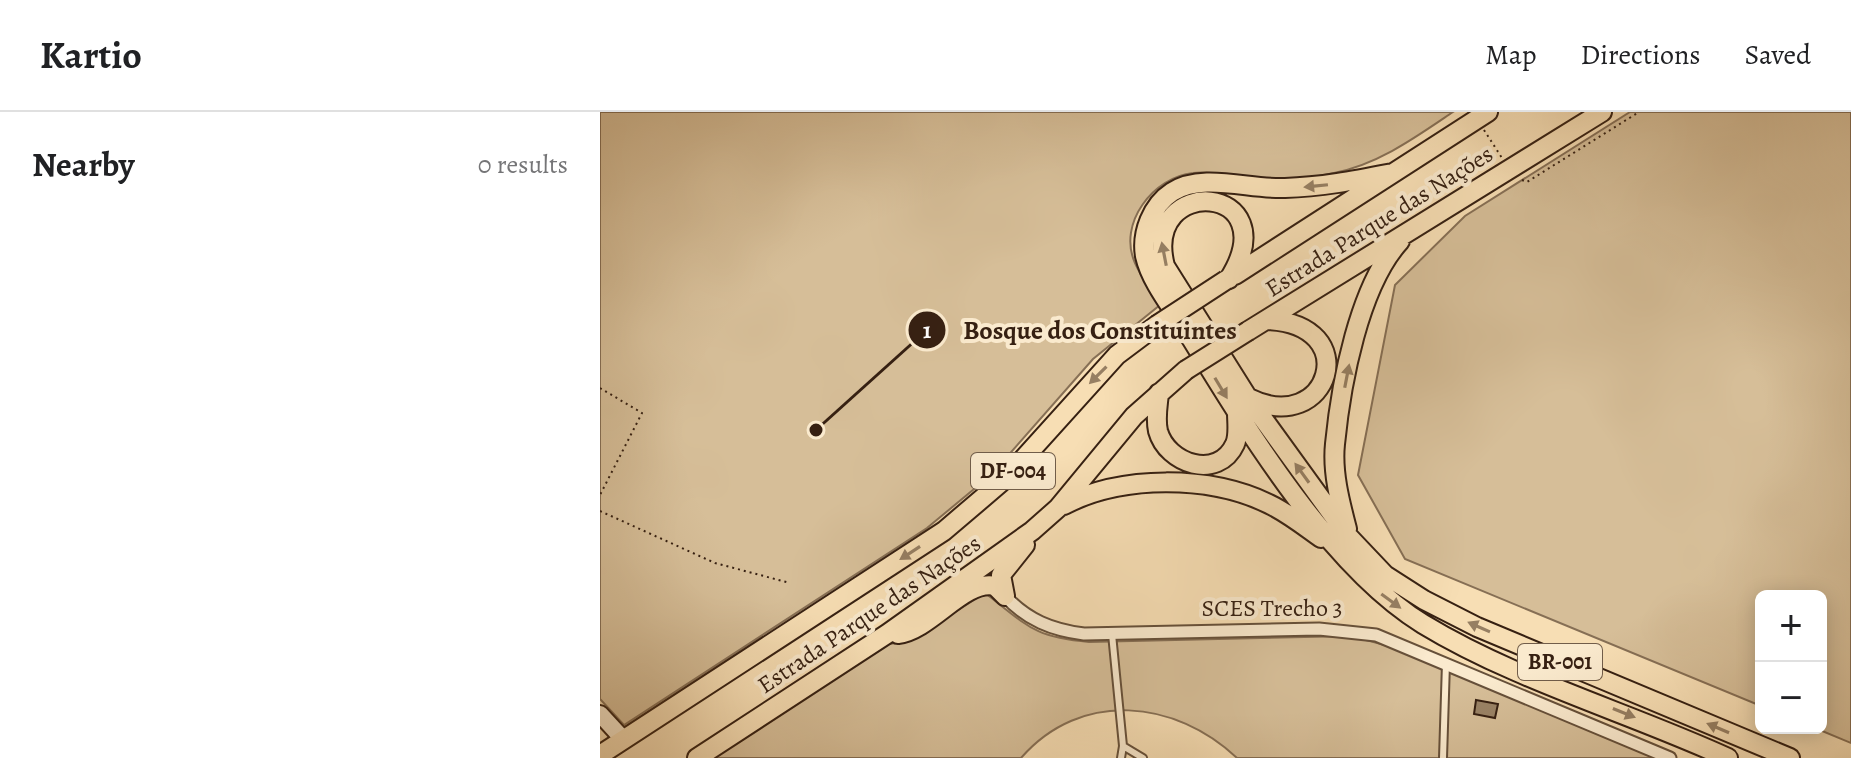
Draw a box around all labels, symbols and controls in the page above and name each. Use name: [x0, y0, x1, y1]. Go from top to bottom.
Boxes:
text: Kartio: [40, 29, 142, 81]
text: Map: [1485, 36, 1536, 74]
text: Directions: [1580, 36, 1701, 74]
text: Saved: [1745, 36, 1811, 74]
street label: Estrada Parque das Nações: [1259, 138, 1499, 304]
text: Nearby: [32, 141, 135, 188]
text: 0 results: [478, 147, 568, 182]
one-way arrow: [1303, 180, 1328, 193]
one-way arrow: [1157, 241, 1169, 266]
callout: Bosque dos Constituintes: [907, 305, 1252, 355]
text: Bosque dos Constituintes: [963, 313, 1237, 348]
text: 1: [923, 314, 932, 346]
one-way arrow: [1342, 363, 1354, 388]
one-way arrow: [1089, 365, 1108, 384]
one-way arrow: [1214, 377, 1228, 399]
road number: DF-004: [971, 453, 1055, 489]
one-way arrow: [1295, 462, 1310, 483]
street label: Estrada Parque das Nações: [751, 527, 987, 701]
one-way arrow: [899, 546, 921, 560]
map controls: [1755, 590, 1827, 734]
button: +: [1755, 590, 1827, 662]
street label: SCES Trecho 3: [1201, 592, 1343, 624]
one-way arrow: [1380, 593, 1401, 609]
one-way arrow: [1467, 620, 1490, 634]
road number: BR-001: [1518, 644, 1602, 680]
button: −: [1755, 662, 1827, 734]
one-way arrow: [1612, 707, 1636, 720]
one-way arrow: [1706, 721, 1730, 734]

